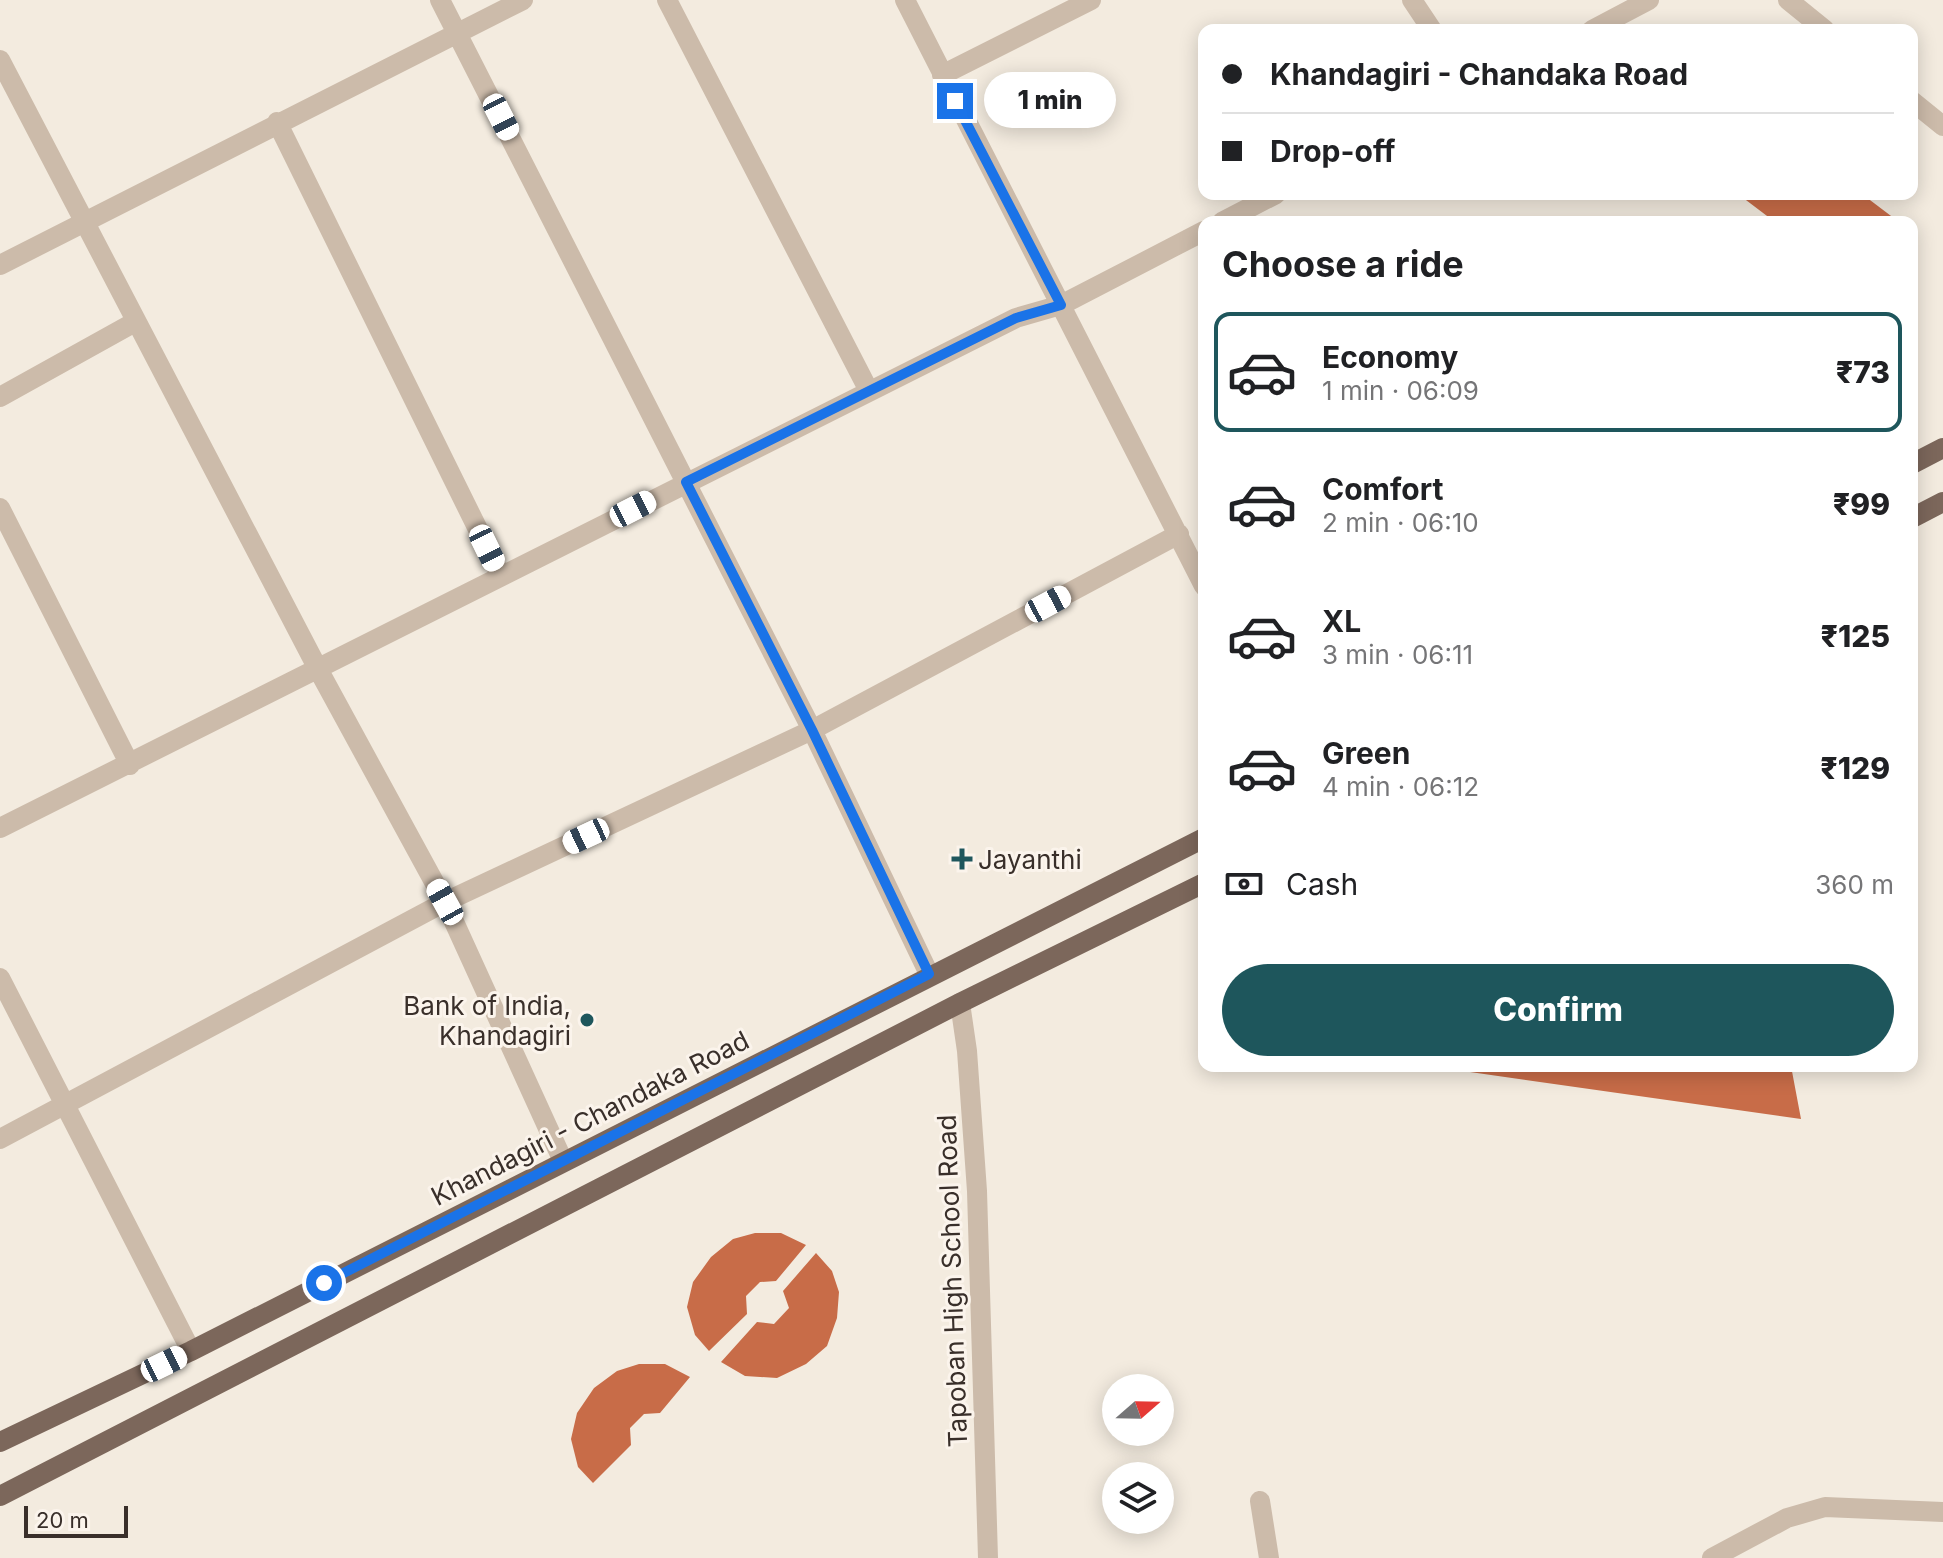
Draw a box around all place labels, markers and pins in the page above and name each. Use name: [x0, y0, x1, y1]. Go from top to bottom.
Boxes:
place label: Jayanthi: [978, 844, 1082, 875]
marker: Jayanthi: [953, 850, 971, 868]
place label: Bank of India, Khandagiri: [403, 990, 571, 1051]
marker: Bank of India, Khandagiri: [578, 1011, 596, 1029]

